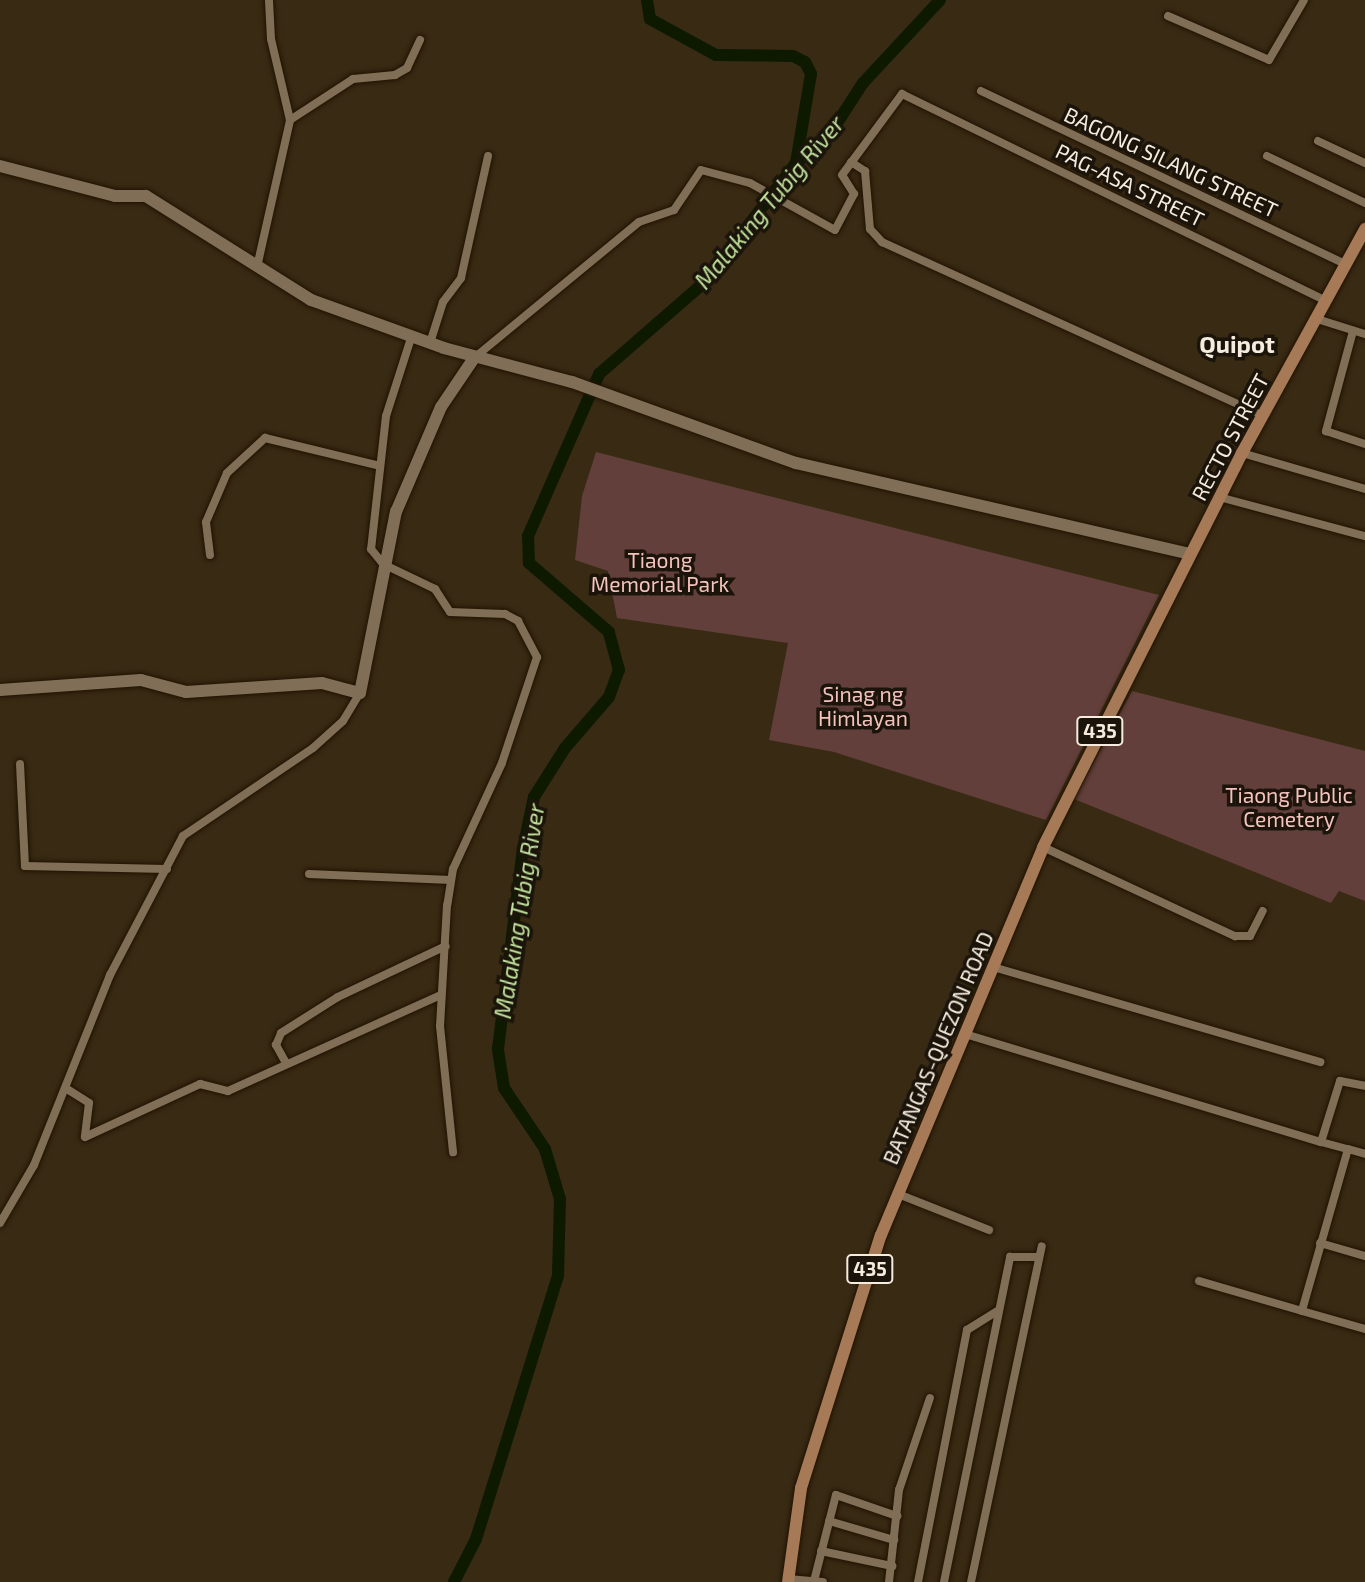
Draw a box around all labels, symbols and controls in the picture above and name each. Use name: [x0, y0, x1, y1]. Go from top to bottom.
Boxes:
street label: BAGONG SILANG STREET: [1060, 101, 1282, 223]
water label: Malaking Tubig River: [688, 110, 850, 294]
street label: PAG-ASA STREET: [1051, 138, 1209, 232]
district label: Quipot: [1199, 330, 1275, 358]
street label: RECTO STREET: [1186, 369, 1274, 505]
park label: Tiaong Memorial Park: [590, 547, 730, 597]
park label: Sinag ng Himlayan: [818, 681, 908, 731]
road number: 435: [1076, 716, 1124, 746]
park label: Tiaong Public Cemetery: [1225, 782, 1353, 832]
water label: Malaking Tubig River: [488, 801, 550, 1021]
street label: BATANGAS-QUEZON ROAD: [878, 928, 998, 1168]
road number: 435: [846, 1254, 894, 1284]

